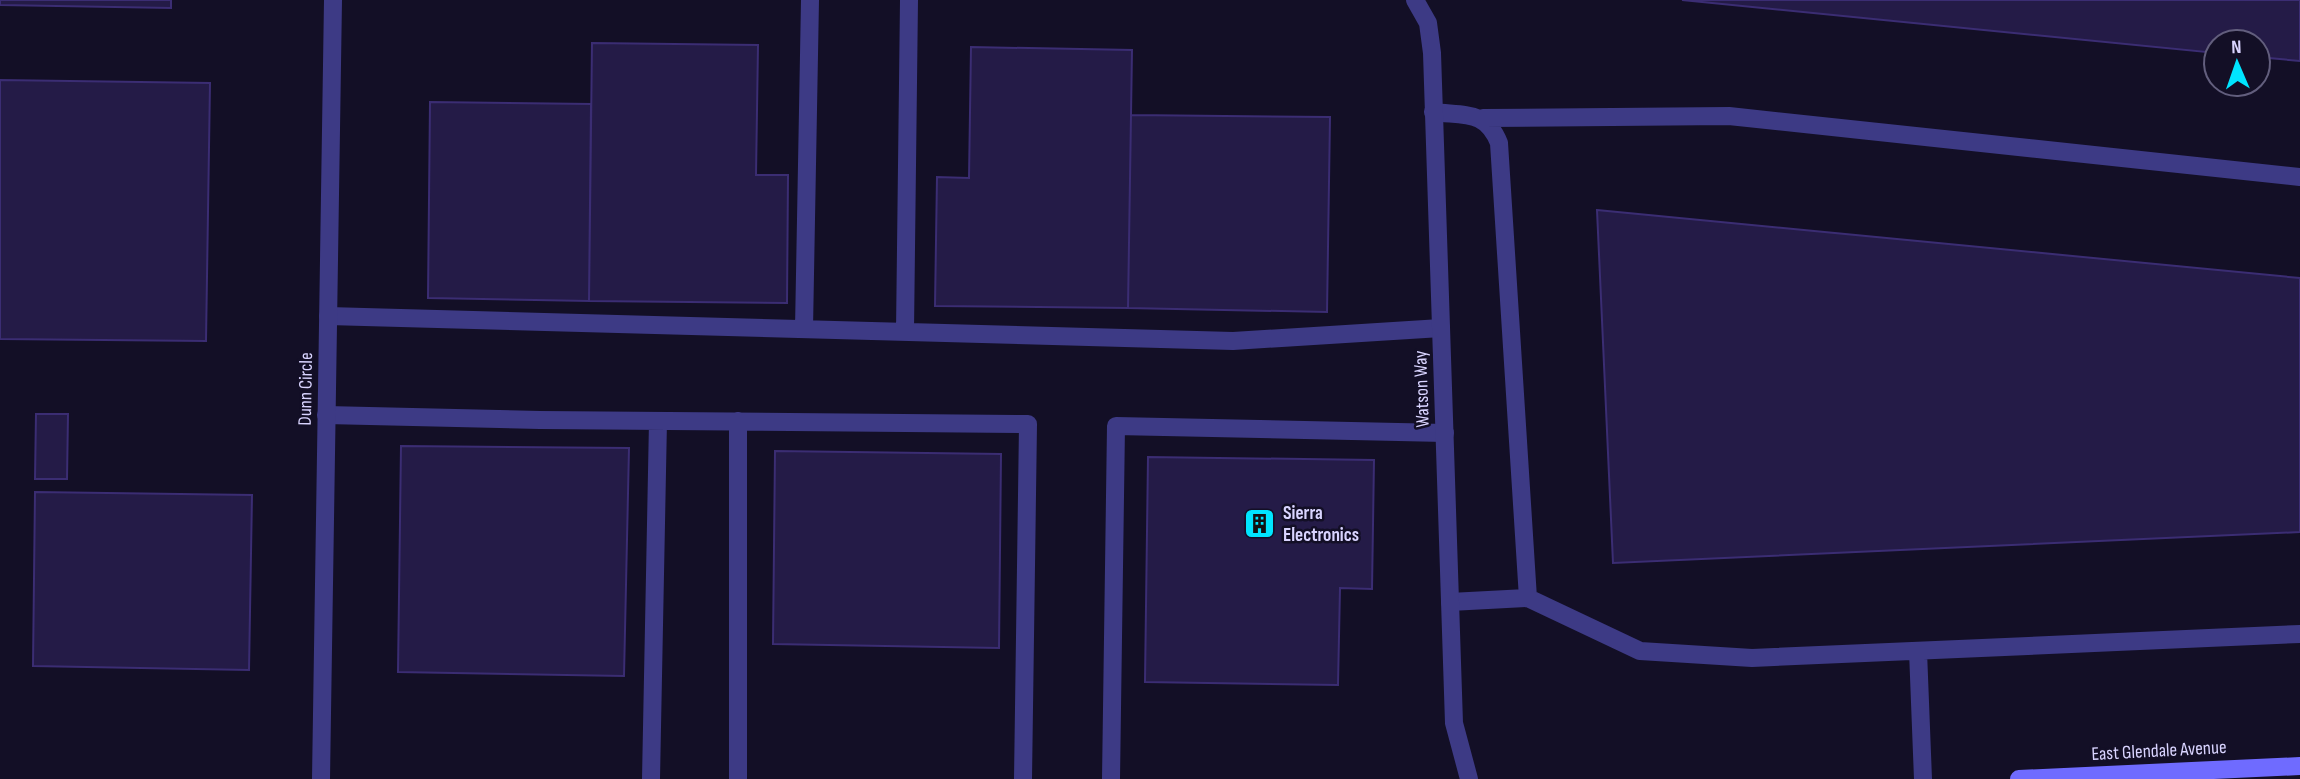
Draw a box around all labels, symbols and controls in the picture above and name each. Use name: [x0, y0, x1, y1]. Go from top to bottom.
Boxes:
north arrow: [2202, 28, 2272, 98]
text: N: [2231, 36, 2242, 59]
street label: Watson Way: [1409, 349, 1435, 428]
street label: Dunn Circle: [294, 352, 318, 426]
place label: Sierra Electronics: [1283, 502, 1359, 547]
building icon: Sierra Electronics: [1243, 507, 1277, 541]
street label: East Glendale Avenue: [2091, 736, 2227, 766]

